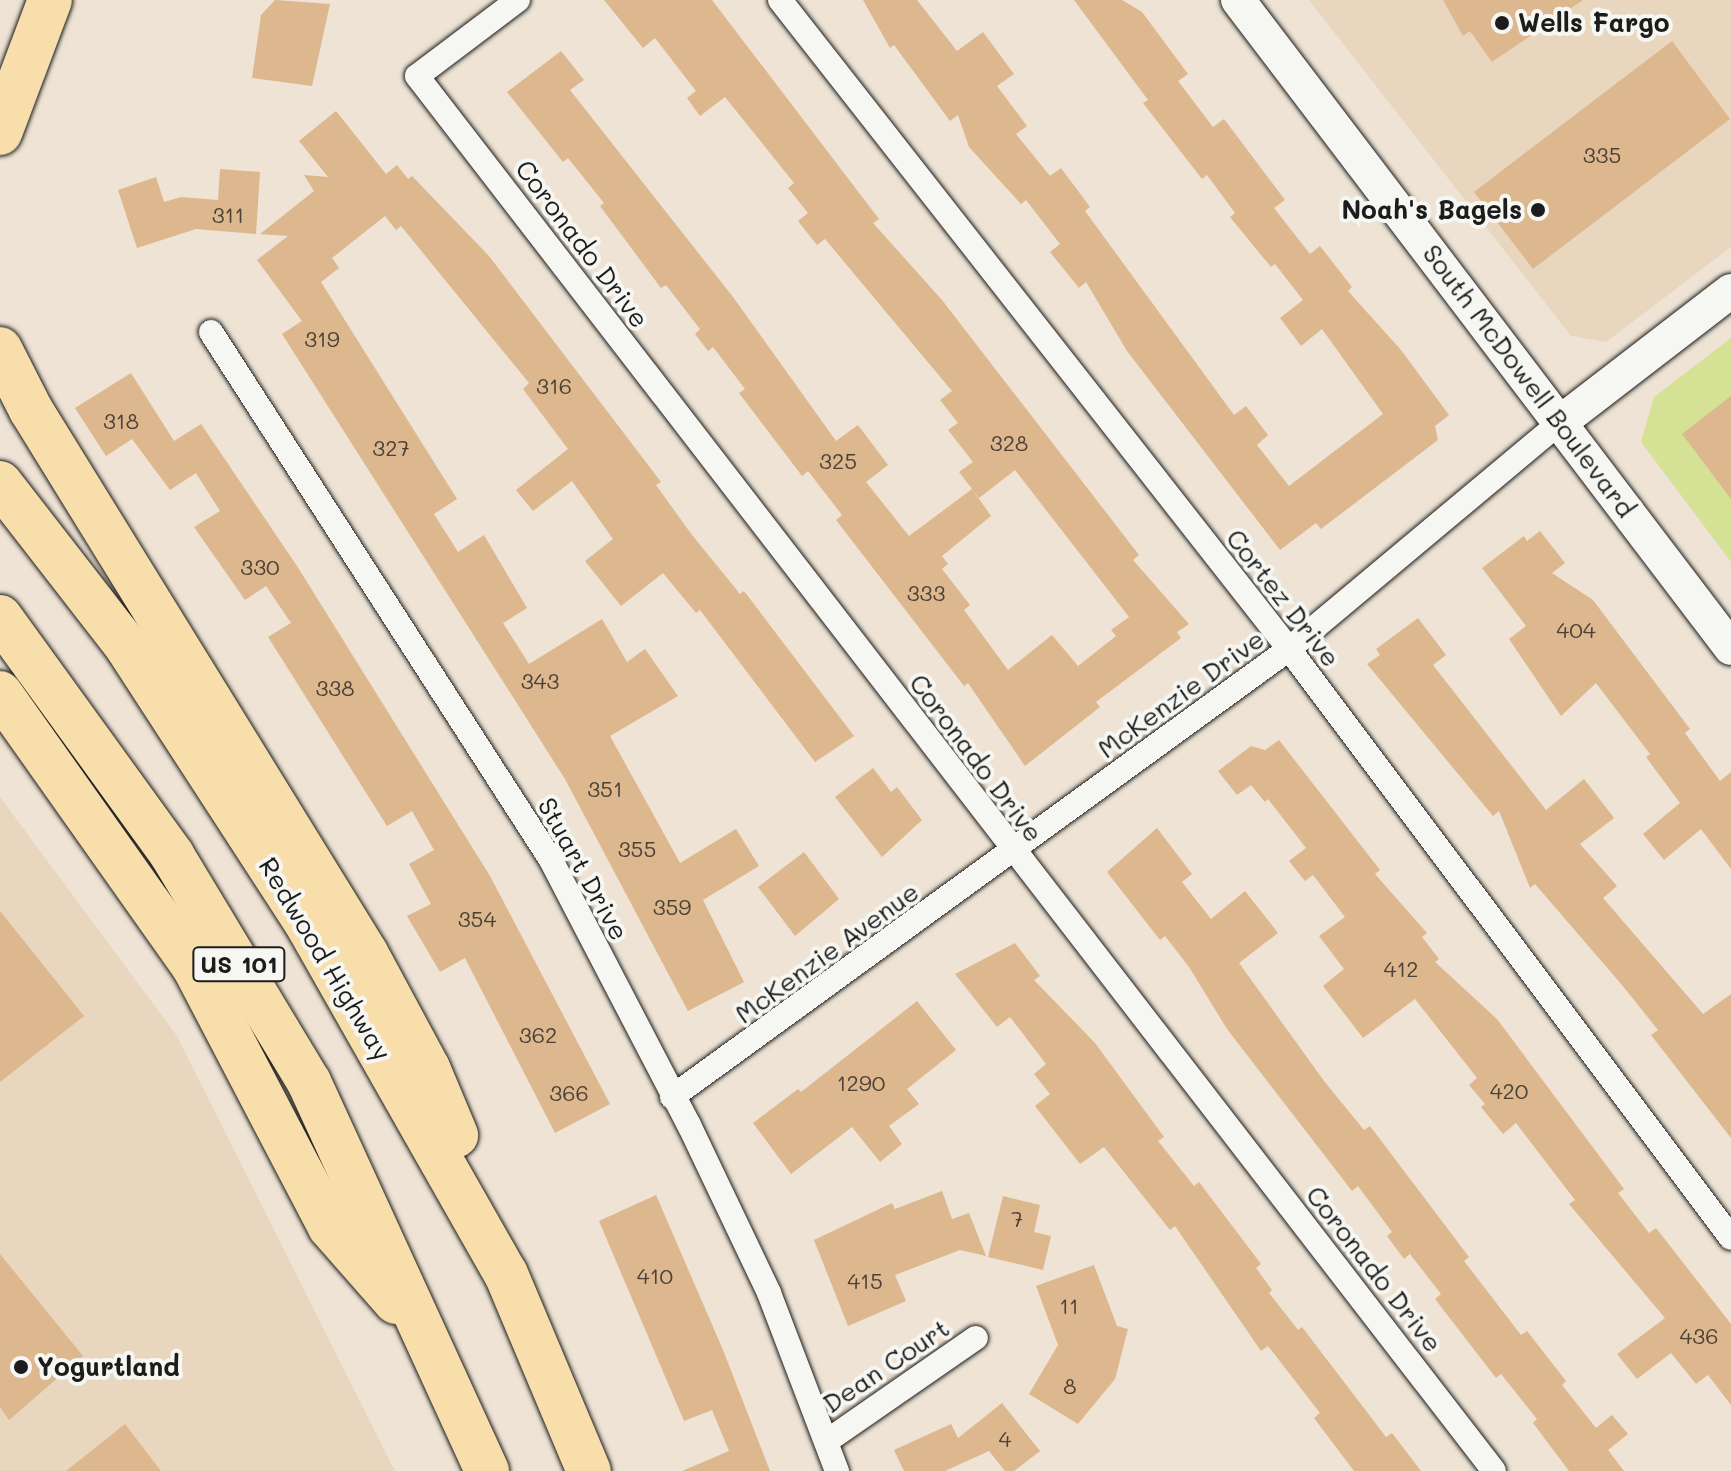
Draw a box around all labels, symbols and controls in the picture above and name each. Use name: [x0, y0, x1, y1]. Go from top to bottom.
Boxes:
place label: Wells Fargo: [1518, 7, 1670, 39]
marker: Wells Fargo: [1493, 14, 1511, 32]
house number: 335: [1583, 142, 1621, 168]
street label: Coronado Drive: [509, 154, 655, 334]
place label: Noah's Bagels: [1341, 194, 1522, 226]
marker: Noah's Bagels: [1529, 201, 1547, 219]
house number: 311: [212, 202, 244, 228]
street label: South McDowell Boulevard: [1416, 238, 1642, 524]
house number: 319: [304, 326, 340, 352]
house number: 316: [536, 373, 572, 399]
house number: 318: [103, 408, 139, 434]
house number: 328: [990, 430, 1028, 456]
house number: 327: [372, 435, 410, 461]
house number: 325: [819, 448, 857, 474]
street label: Cortez Drive: [1220, 523, 1346, 673]
house number: 330: [240, 554, 280, 580]
house number: 333: [907, 580, 945, 606]
house number: 404: [1556, 617, 1596, 643]
street label: McKenzie Drive: [1092, 623, 1270, 765]
house number: 343: [521, 668, 559, 694]
street label: Coronado Drive: [903, 668, 1049, 848]
house number: 338: [315, 675, 355, 701]
house number: 351: [587, 776, 623, 802]
street label: Stuart Drive: [531, 792, 635, 946]
house number: 355: [618, 836, 656, 862]
street label: Redwood Highway: [252, 852, 398, 1066]
street label: McKenzie Avenue: [729, 876, 925, 1030]
house number: 359: [653, 894, 691, 920]
house number: 354: [458, 906, 496, 932]
road number: US 101: [191, 944, 287, 984]
house number: 412: [1383, 956, 1419, 982]
house number: 362: [519, 1022, 557, 1048]
house number: 1290: [837, 1070, 885, 1096]
house number: 420: [1490, 1078, 1528, 1104]
house number: 366: [549, 1080, 589, 1106]
street label: Coronado Drive: [1300, 1180, 1448, 1358]
house number: 7: [1011, 1206, 1023, 1232]
house number: 410: [637, 1263, 673, 1289]
house number: 415: [847, 1268, 883, 1294]
house number: 11: [1059, 1293, 1079, 1319]
street label: Dean Court: [817, 1312, 955, 1420]
house number: 436: [1679, 1323, 1719, 1349]
place label: Yogurtland: [37, 1351, 180, 1383]
marker: Yogurtland: [12, 1358, 30, 1376]
house number: 8: [1063, 1373, 1077, 1399]
house number: 4: [999, 1426, 1011, 1452]

